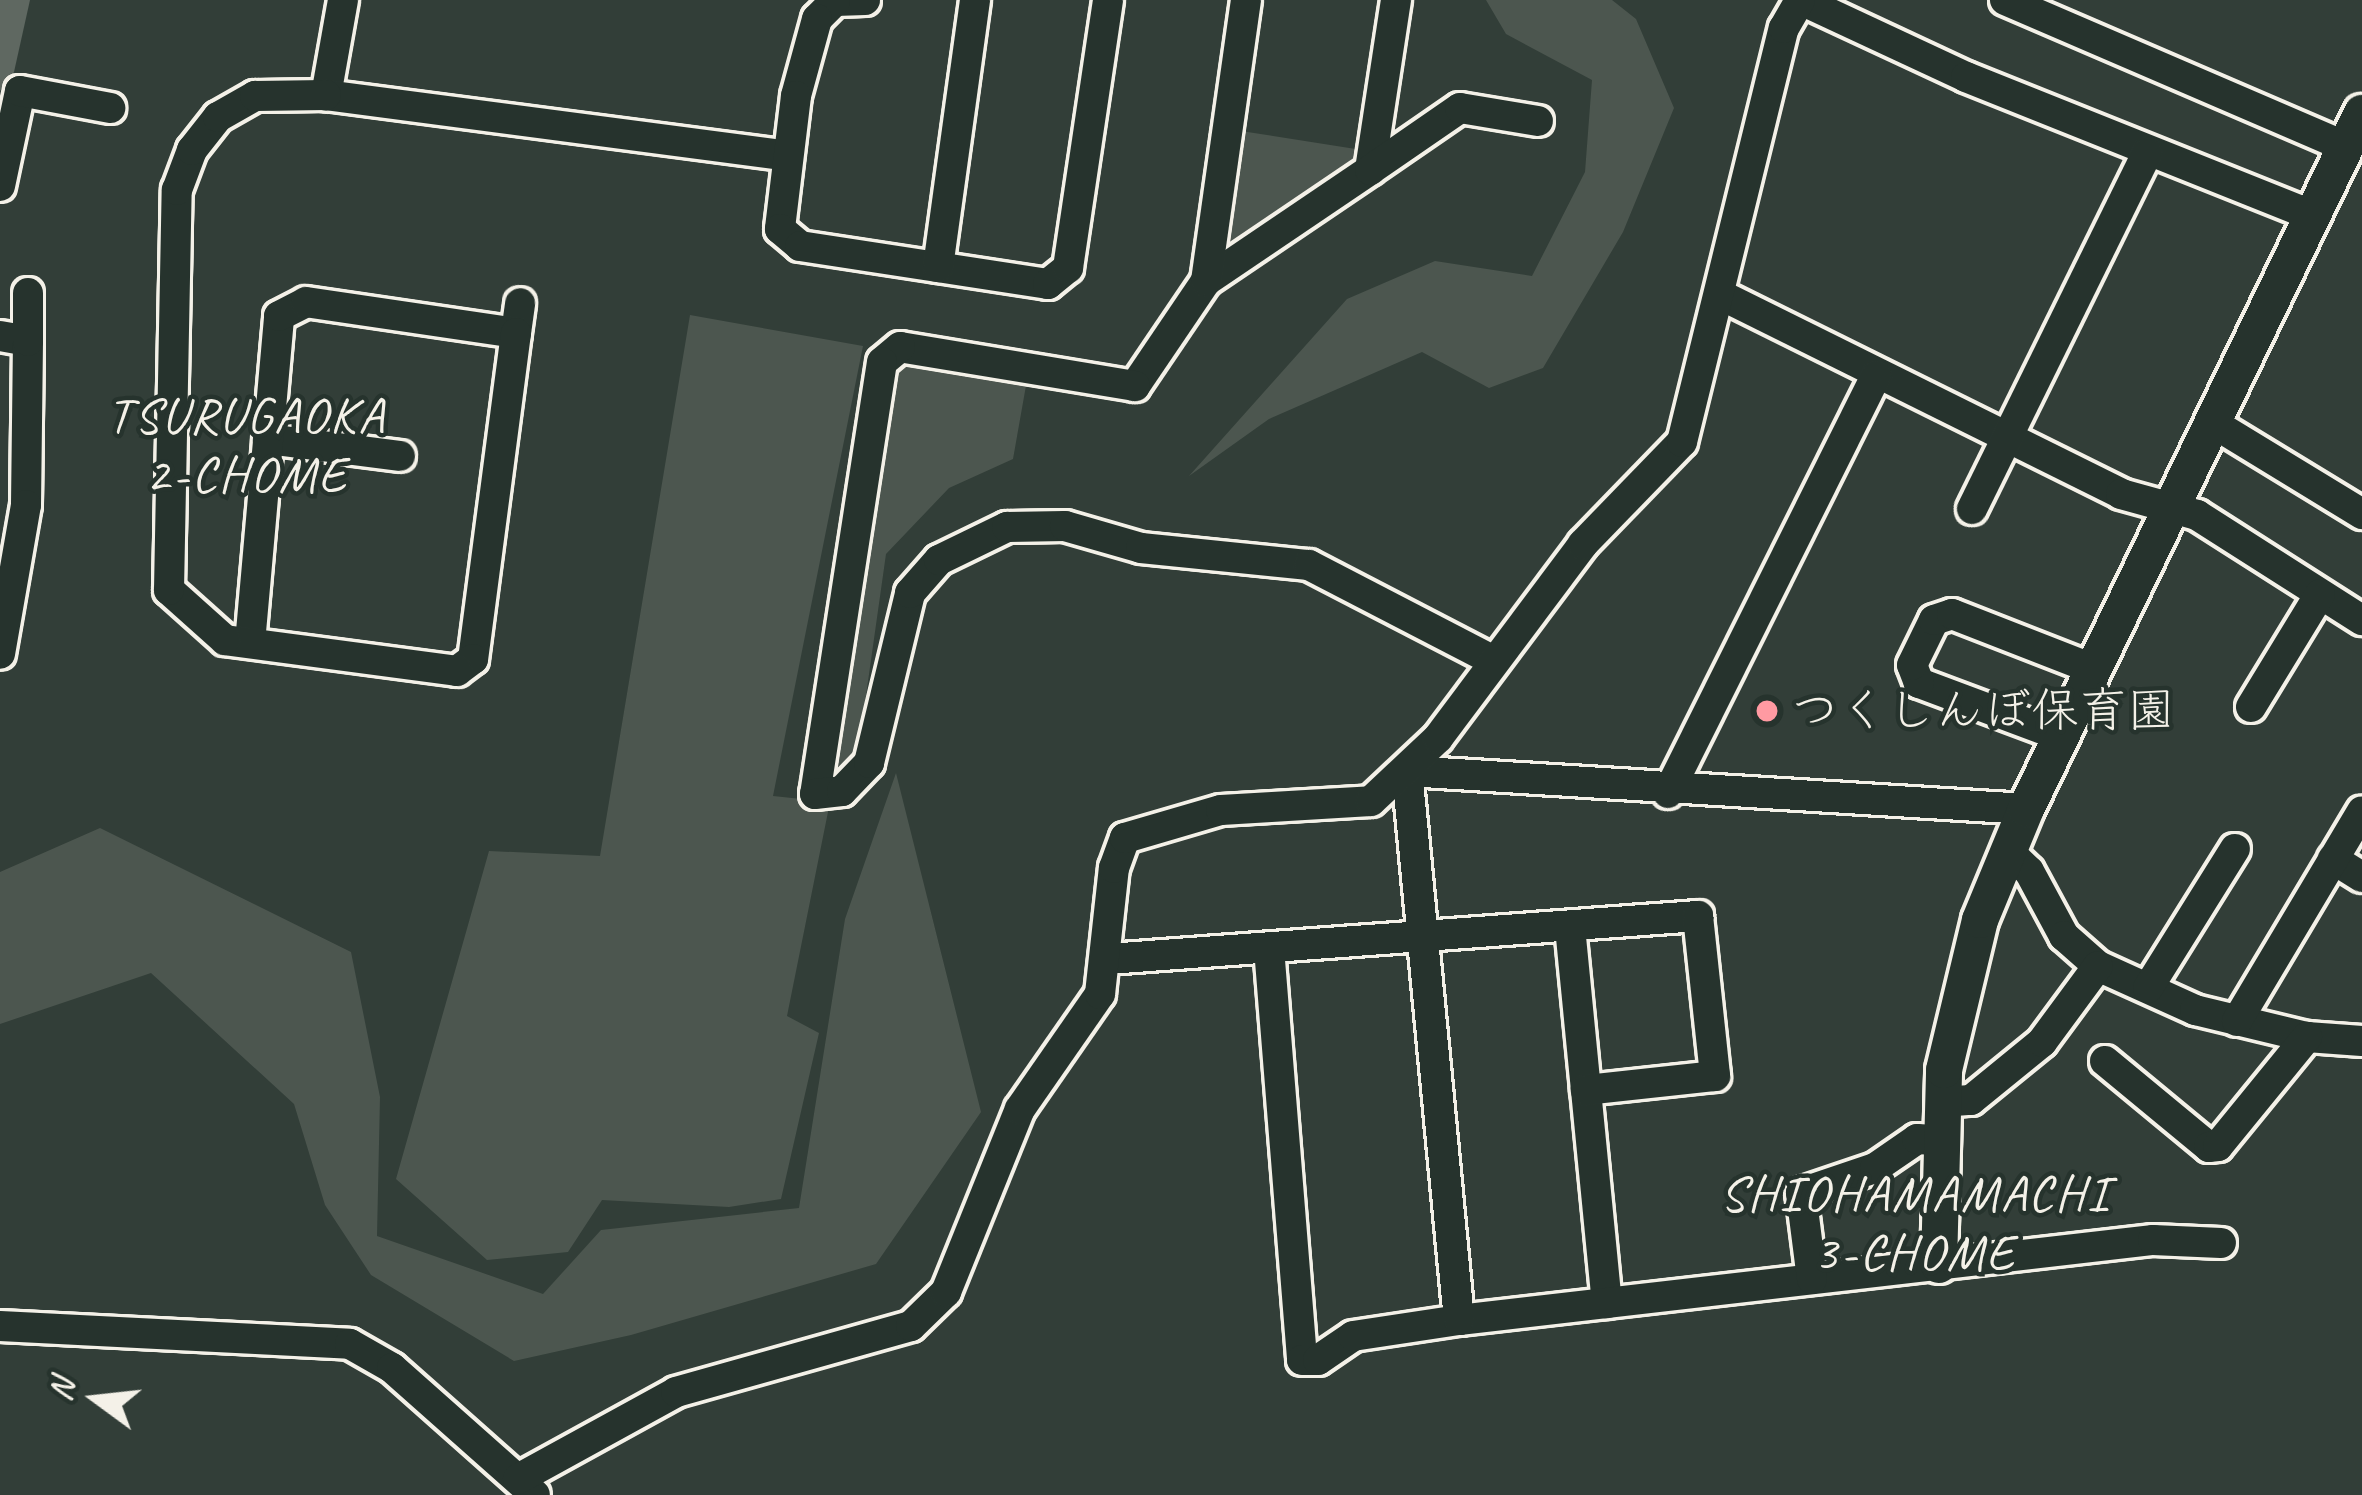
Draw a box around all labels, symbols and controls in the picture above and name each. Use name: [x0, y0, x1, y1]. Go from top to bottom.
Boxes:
district label: TSURUGAOKA 2-CHOME: [109, 385, 385, 505]
place label: つくしんぼ保育園: [1791, 682, 2175, 740]
marker: つくしんぼ保育園: [1754, 698, 1780, 724]
district label: SHIOHAMAMACHI 3-CHOME: [1720, 1163, 2110, 1283]
north arrow: [36, 1339, 156, 1459]
text: N: [38, 1374, 84, 1405]

